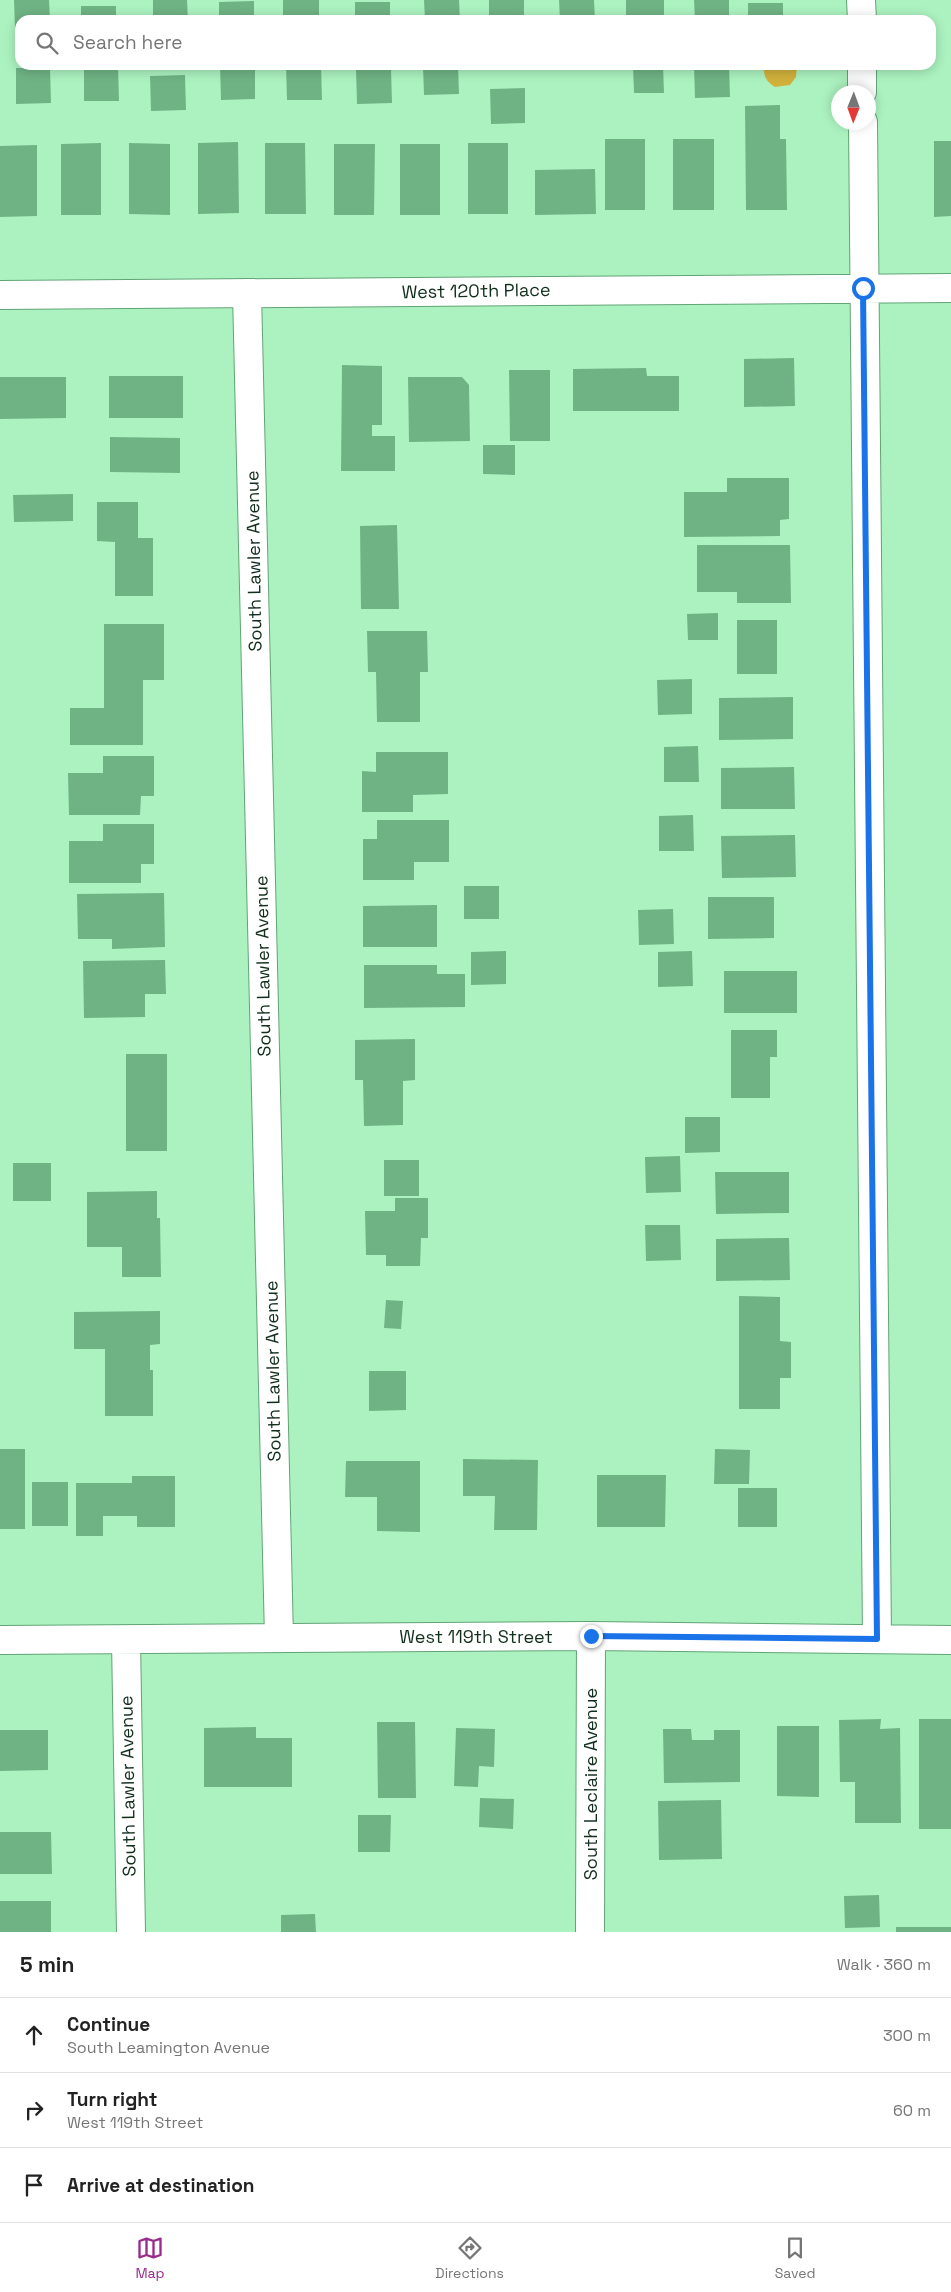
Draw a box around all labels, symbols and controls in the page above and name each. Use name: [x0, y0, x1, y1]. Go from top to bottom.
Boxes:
search box: [15, 15, 936, 70]
icon: search: [33, 29, 61, 57]
text: Search here: [73, 30, 183, 55]
north arrow: [831, 85, 876, 130]
route start: [852, 277, 875, 300]
street label: West 120th Place: [401, 278, 551, 303]
street label: South Lawler Avenue: [240, 470, 267, 652]
street label: South Lawler Avenue: [249, 875, 276, 1057]
street label: South Lawler Avenue: [259, 1280, 286, 1462]
street label: West 119th Street: [399, 1625, 553, 1648]
route end: [580, 1625, 603, 1648]
street label: South Leclaire Avenue: [579, 1688, 602, 1880]
street label: South Lawler Avenue: [114, 1695, 141, 1877]
text: 5 min: [20, 1951, 74, 1978]
text: Walk · 360 m: [837, 1954, 931, 1975]
text: Continue: [67, 2012, 150, 2037]
icon: ahead: [20, 2021, 48, 2049]
text: 300 m: [883, 2025, 931, 2046]
text: South Leamington Avenue: [67, 2037, 270, 2058]
text: Turn right: [67, 2087, 157, 2112]
icon: right: [20, 2096, 48, 2124]
text: 60 m: [893, 2100, 931, 2121]
text: West 119th Street: [67, 2112, 203, 2133]
icon: arrive: [20, 2171, 48, 2199]
text: Arrive at destination: [67, 2173, 255, 2198]
tab: Map: [135, 2234, 165, 2282]
tab: Directions: [435, 2234, 504, 2282]
tab: Saved: [775, 2234, 816, 2282]

